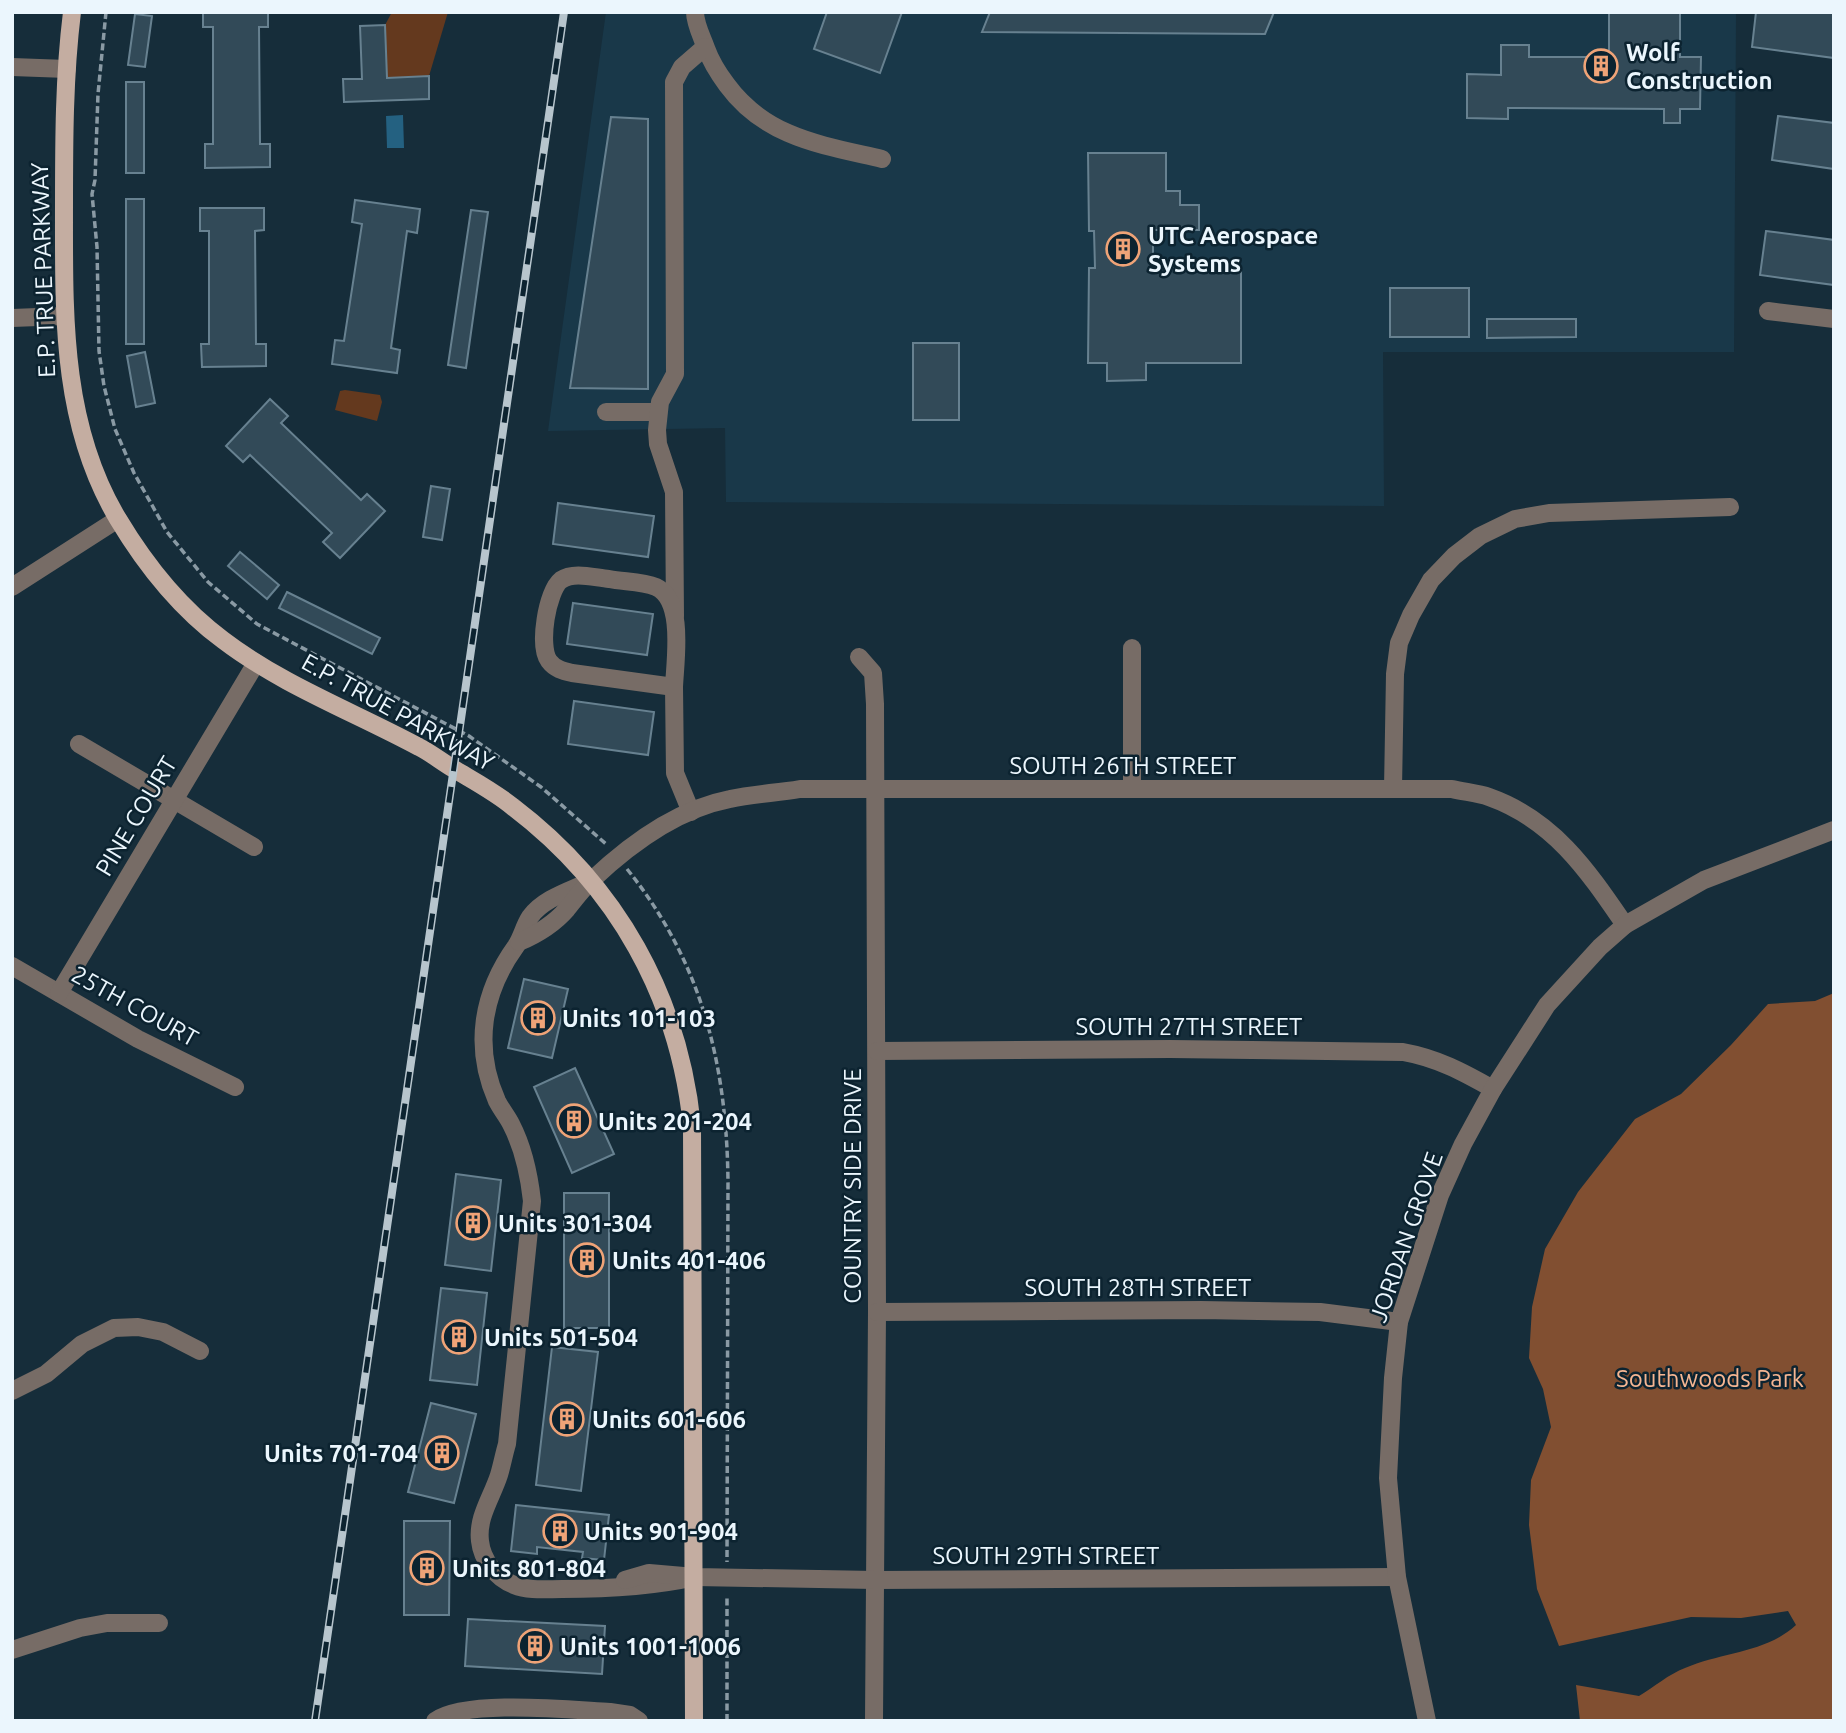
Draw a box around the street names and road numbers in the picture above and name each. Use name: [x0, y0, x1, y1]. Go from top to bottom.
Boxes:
street label: E.P. TRUE PARKWAY: [26, 162, 60, 378]
street label: E.P. TRUE PARKWAY: [297, 648, 499, 776]
street label: PINE COURT: [90, 751, 182, 881]
street label: SOUTH 26TH STREET: [1010, 752, 1236, 779]
street label: 25TH COURT: [67, 960, 203, 1052]
street label: SOUTH 27TH STREET: [1076, 1013, 1302, 1040]
street label: COUNTRY SIDE DRIVE: [839, 1068, 866, 1304]
street label: JORDAN GROVE: [1364, 1148, 1448, 1326]
street label: SOUTH 28TH STREET: [1025, 1274, 1251, 1301]
street label: SOUTH 29TH STREET: [933, 1542, 1159, 1569]

